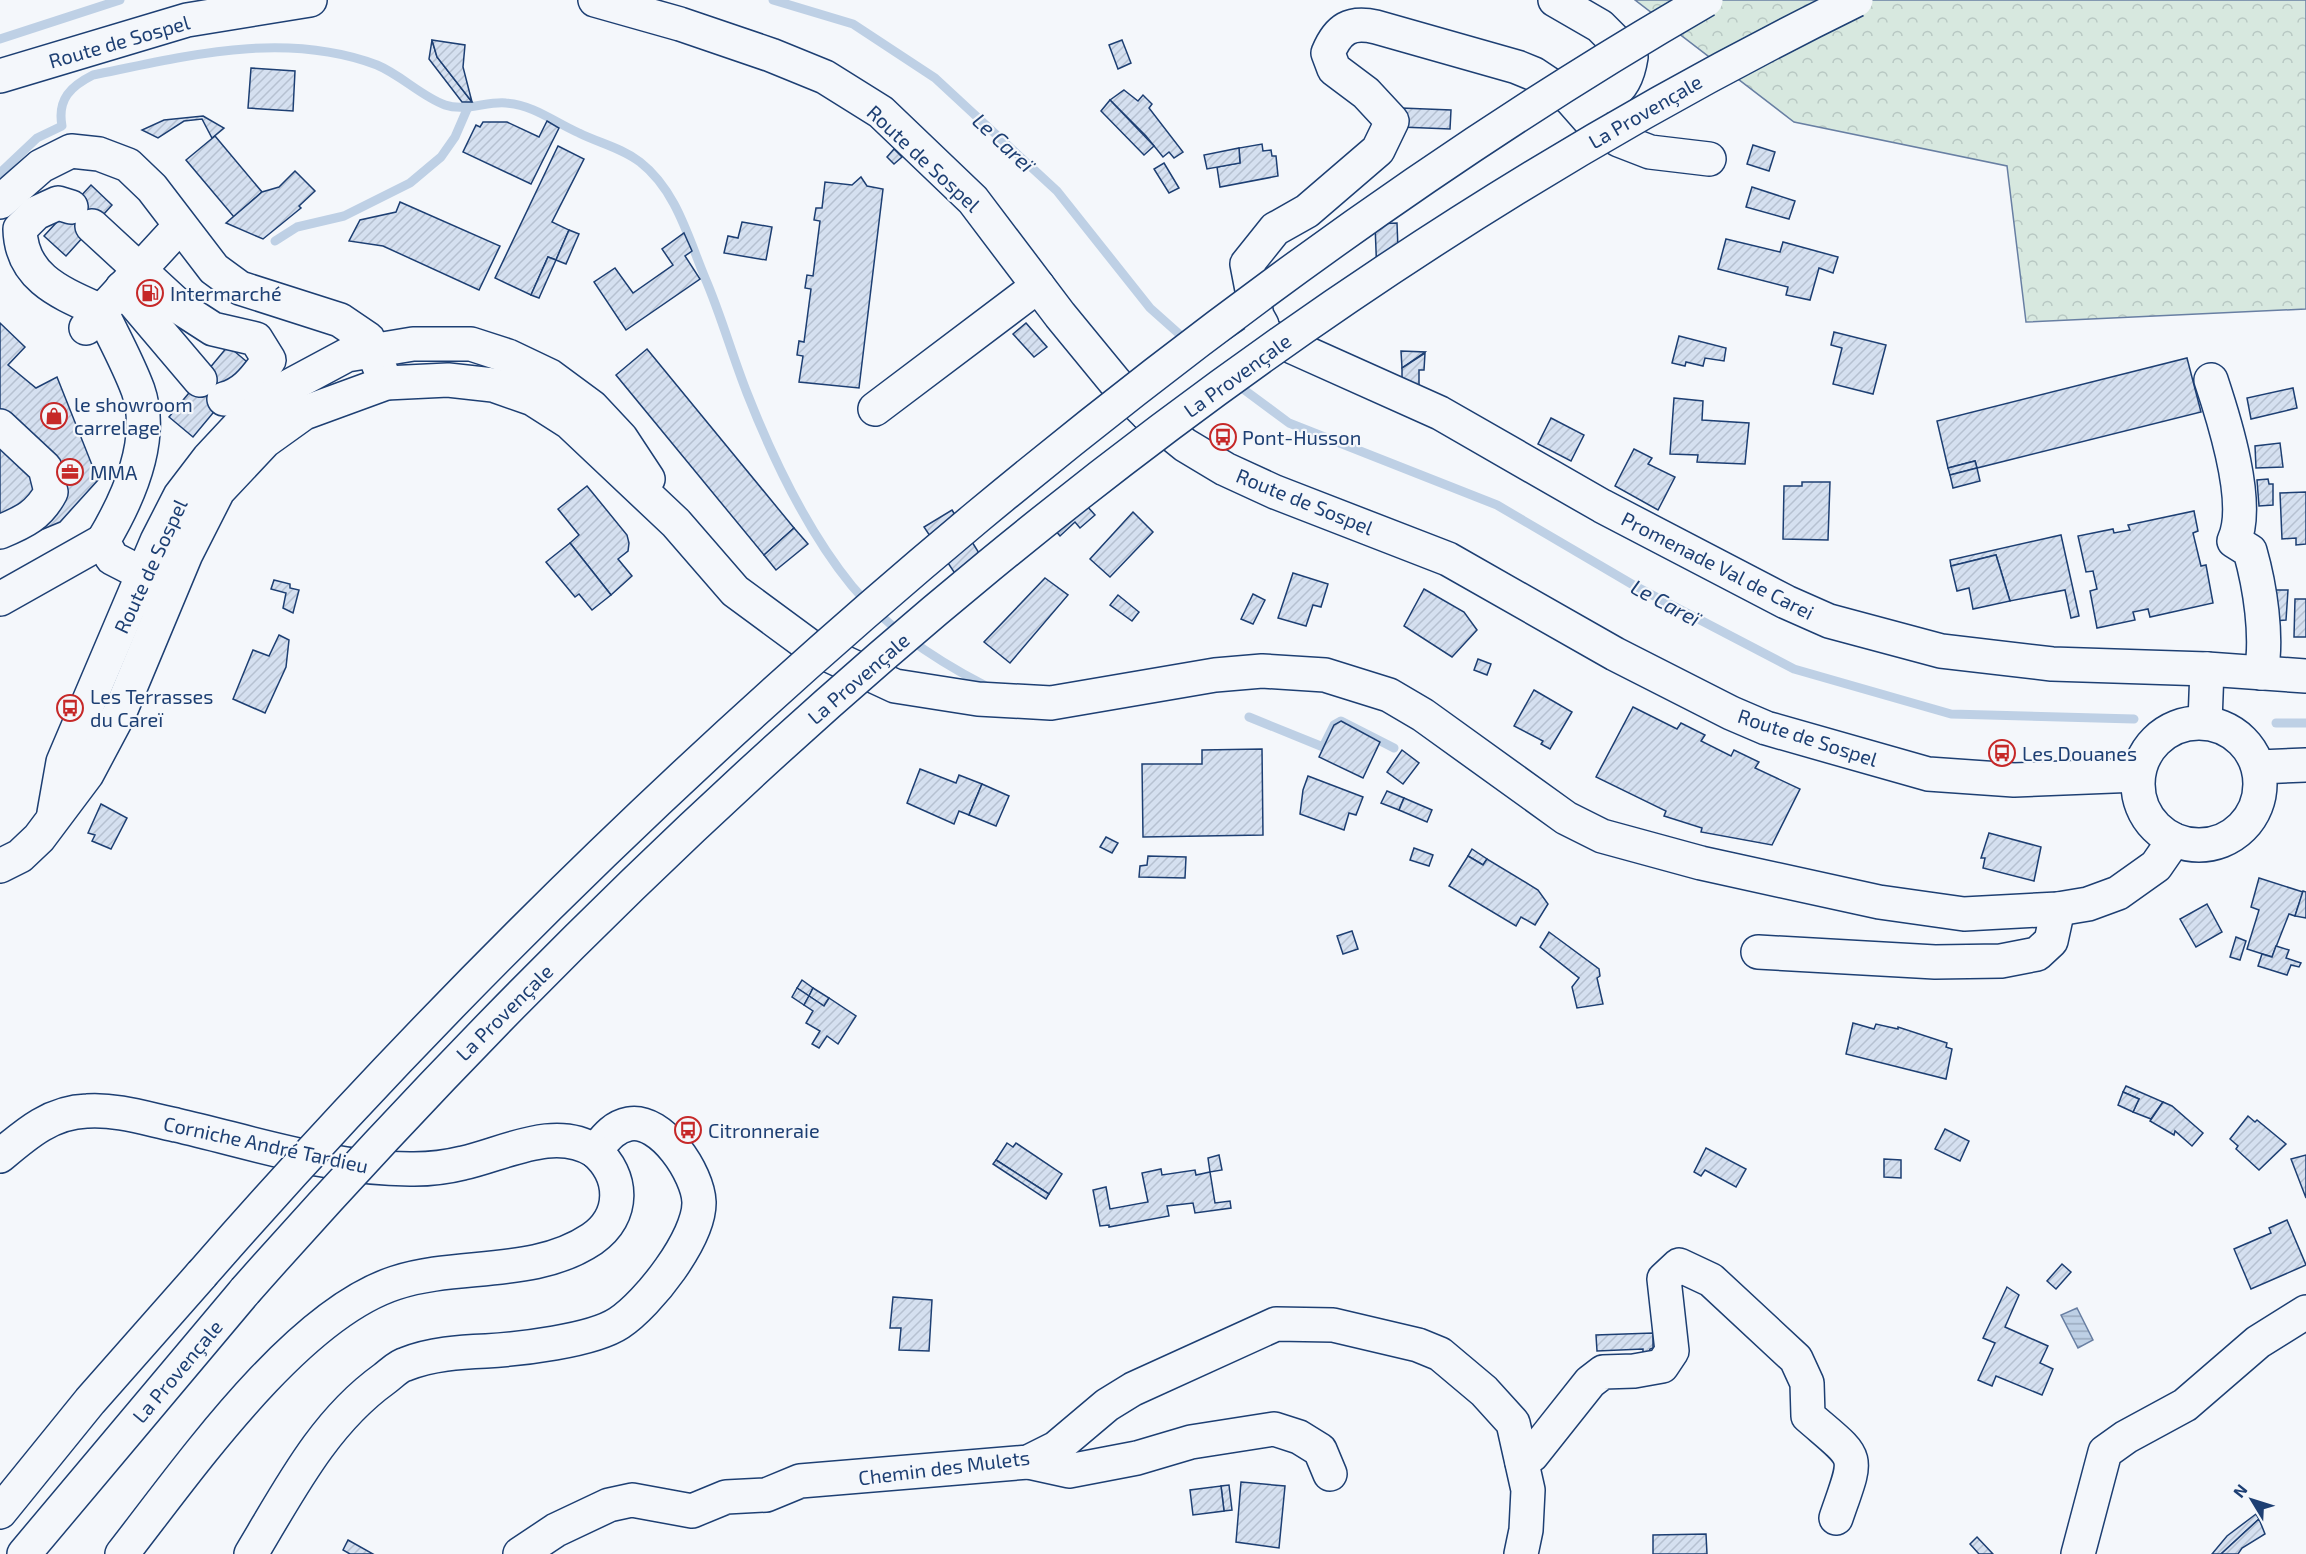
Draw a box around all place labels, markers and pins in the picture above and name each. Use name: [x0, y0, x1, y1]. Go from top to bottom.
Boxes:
fuel station icon: Intermarché: [135, 278, 165, 308]
place label: Intermarché: [170, 281, 282, 305]
place label: le showroom carrelage: [74, 392, 193, 439]
shop icon: le showroom carrelage: [39, 401, 69, 431]
bus stop icon: Pont-Husson: [1208, 422, 1238, 452]
place label: Pont-Husson: [1242, 425, 1361, 449]
office icon: MMA: [55, 457, 85, 487]
place label: MMA: [90, 460, 138, 484]
place label: Les Terrasses du Careï: [90, 684, 214, 731]
bus stop icon: Les Terrasses du Careï: [55, 693, 85, 723]
bus stop icon: Les Douanes: [1987, 738, 2017, 768]
place label: Les Douanes: [2022, 741, 2137, 765]
bus stop icon: Citronneraie: [673, 1115, 703, 1145]
place label: Citronneraie: [708, 1118, 820, 1142]

